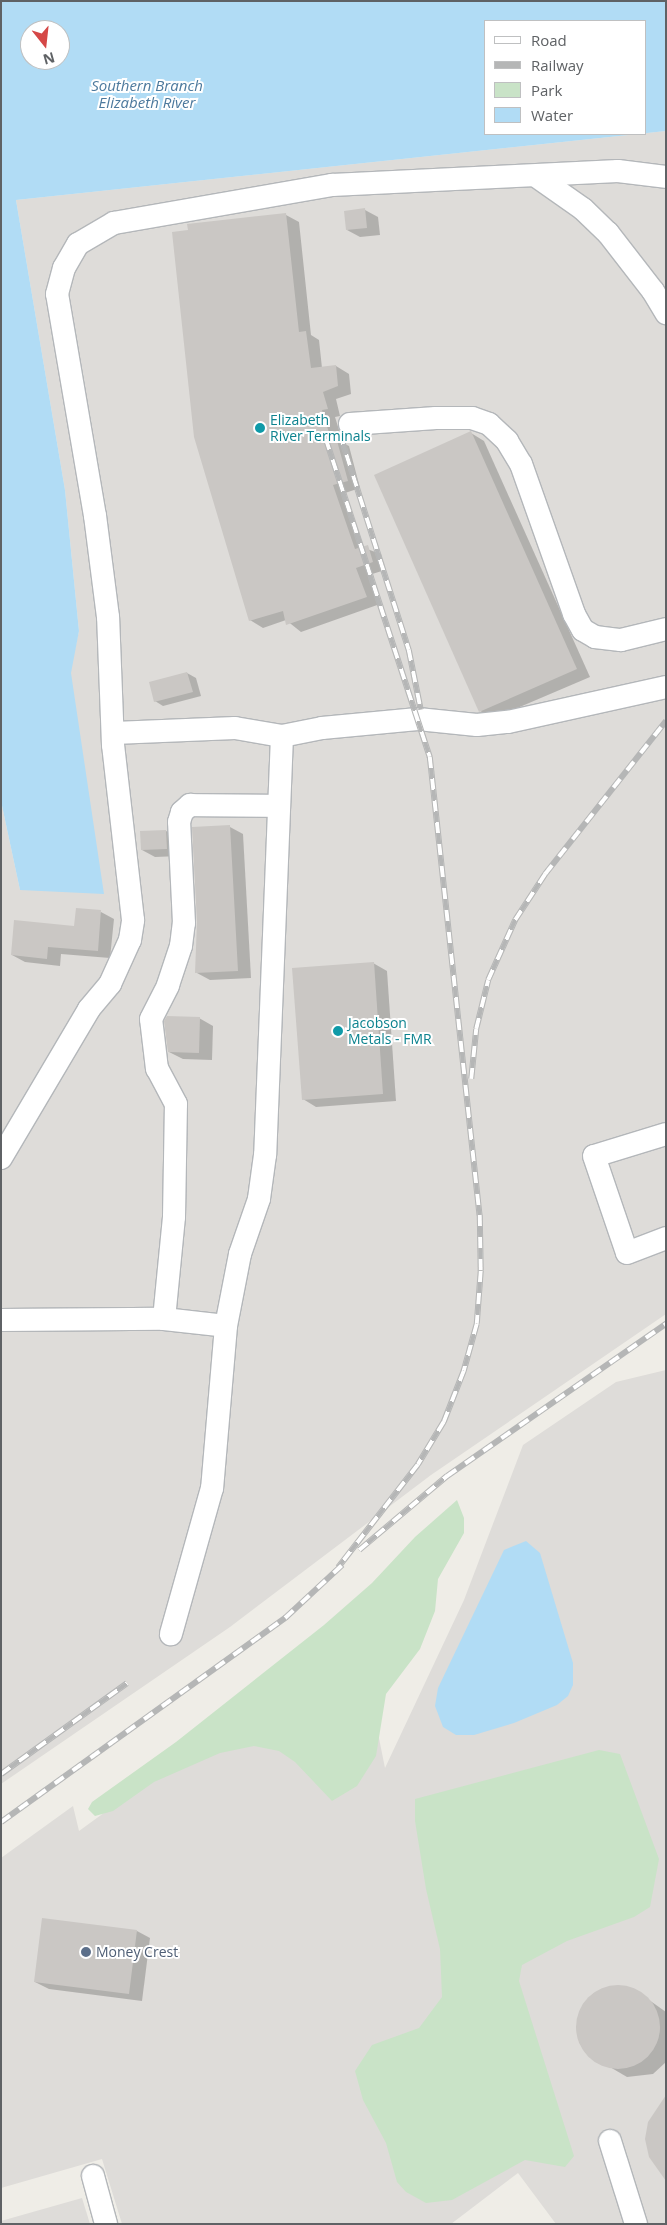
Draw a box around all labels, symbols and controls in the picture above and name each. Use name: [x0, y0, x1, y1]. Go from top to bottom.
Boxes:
north arrow: [20, 20, 70, 70]
legend: [484, 20, 647, 135]
text: Road: [531, 30, 567, 50]
text: N: [41, 48, 57, 70]
text: Railway: [531, 55, 584, 75]
water label: Southern Branch Elizabeth River: [91, 76, 203, 111]
text: Park: [531, 80, 562, 100]
text: Water: [531, 105, 573, 125]
place label: Elizabeth River Terminals: [270, 412, 371, 444]
marker: Elizabeth River Terminals: [254, 422, 266, 434]
place label: Jacobson Metals - FMR: [348, 1015, 432, 1048]
marker: Jacobson Metals - FMR: [332, 1025, 344, 1037]
place label: Money Crest: [96, 1944, 178, 1960]
marker: Money Crest: [80, 1946, 92, 1958]

